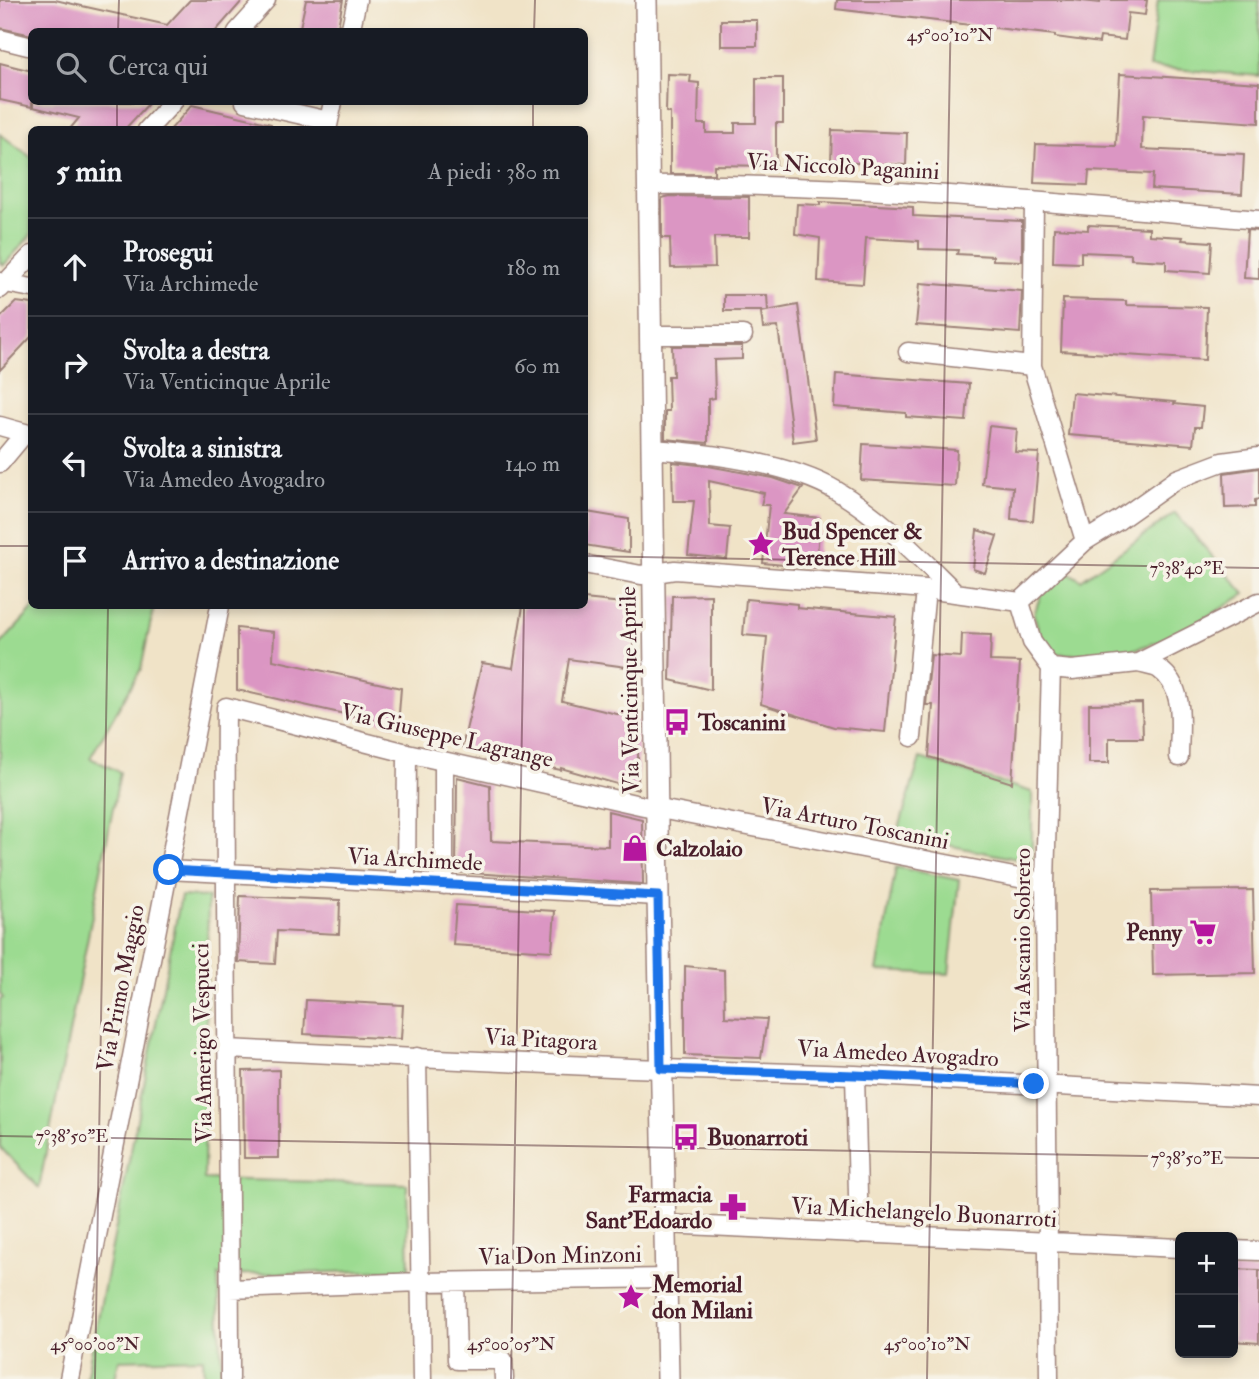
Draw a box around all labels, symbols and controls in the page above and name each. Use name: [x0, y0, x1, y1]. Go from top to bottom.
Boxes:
text: 45°00'10"N: [907, 24, 993, 47]
search box: [28, 28, 588, 105]
icon: search: [52, 48, 90, 86]
text: Cerca qui: [108, 51, 208, 83]
street label: Via Niccolò Paganini: [746, 147, 940, 186]
text: 5 min: [56, 153, 122, 190]
text: A piedi · 380 m: [428, 157, 560, 186]
text: Prosegui: [123, 237, 213, 269]
icon: ahead: [56, 248, 94, 286]
text: 180 m: [507, 253, 560, 282]
text: Via Archimede: [123, 269, 258, 298]
text: Svolta a destra: [123, 335, 269, 367]
icon: right: [56, 346, 94, 384]
text: 60 m: [514, 351, 560, 380]
text: Via Venticinque Aprile: [123, 367, 331, 396]
text: Svolta a sinistra: [123, 433, 282, 465]
icon: left: [56, 444, 94, 482]
text: 140 m: [505, 449, 560, 478]
text: Via Amedeo Avogadro: [123, 465, 325, 494]
place label: Bud Spencer & Terence Hill: [781, 517, 923, 572]
place icon: Bud Spencer & Terence Hill: [746, 529, 776, 559]
icon: arrive: [56, 542, 94, 580]
text: Arrivo a destinazione: [123, 545, 339, 577]
text: 7°38'40"E: [1150, 557, 1224, 580]
street label: Via Venticinque Aprile: [613, 586, 647, 794]
street label: Via Giuseppe Lagrange: [338, 697, 556, 775]
bus stop icon: Toscanini: [662, 707, 692, 737]
place label: Toscanini: [697, 708, 786, 737]
street label: Via Arturo Toscanini: [758, 791, 952, 856]
shop icon: Calzolaio: [620, 833, 650, 863]
place label: Calzolaio: [656, 834, 743, 863]
street label: Via Archimede: [347, 841, 484, 878]
street label: Via Ascanio Sobrero: [1008, 848, 1037, 1032]
route start: [153, 854, 184, 885]
street label: Via Primo Maggio: [90, 902, 151, 1074]
supermarket icon: Penny: [1188, 917, 1218, 947]
place label: Penny: [1126, 918, 1183, 948]
street label: Via Amerigo Vespucci: [186, 943, 220, 1143]
street label: Via Pitagora: [484, 1022, 599, 1057]
street label: Via Amedeo Avogadro: [796, 1034, 1000, 1073]
route end: [1018, 1068, 1049, 1099]
bus stop icon: Buonarroti: [671, 1122, 701, 1152]
place label: Buonarroti: [707, 1123, 808, 1152]
text: 7°38'50"E: [36, 1125, 108, 1148]
text: 7°38'50"E: [1151, 1147, 1223, 1170]
place label: Farmacia Sant'Edoardo: [586, 1180, 714, 1235]
street label: Via Michelangelo Buonarroti: [790, 1191, 1058, 1234]
pharmacy icon: Farmacia Sant'Edoardo: [718, 1192, 748, 1222]
map controls: [1175, 1232, 1238, 1358]
button: +: [1175, 1232, 1238, 1295]
street label: Via Don Minzoni: [478, 1240, 642, 1271]
place label: Memorial don Milani: [651, 1270, 753, 1325]
place icon: Memorial don Milani: [616, 1282, 646, 1312]
button: −: [1175, 1295, 1238, 1358]
text: 45°00'00"N: [50, 1333, 140, 1356]
text: 45°00'05"N: [467, 1333, 555, 1356]
text: 45°00'10"N: [884, 1333, 970, 1356]

